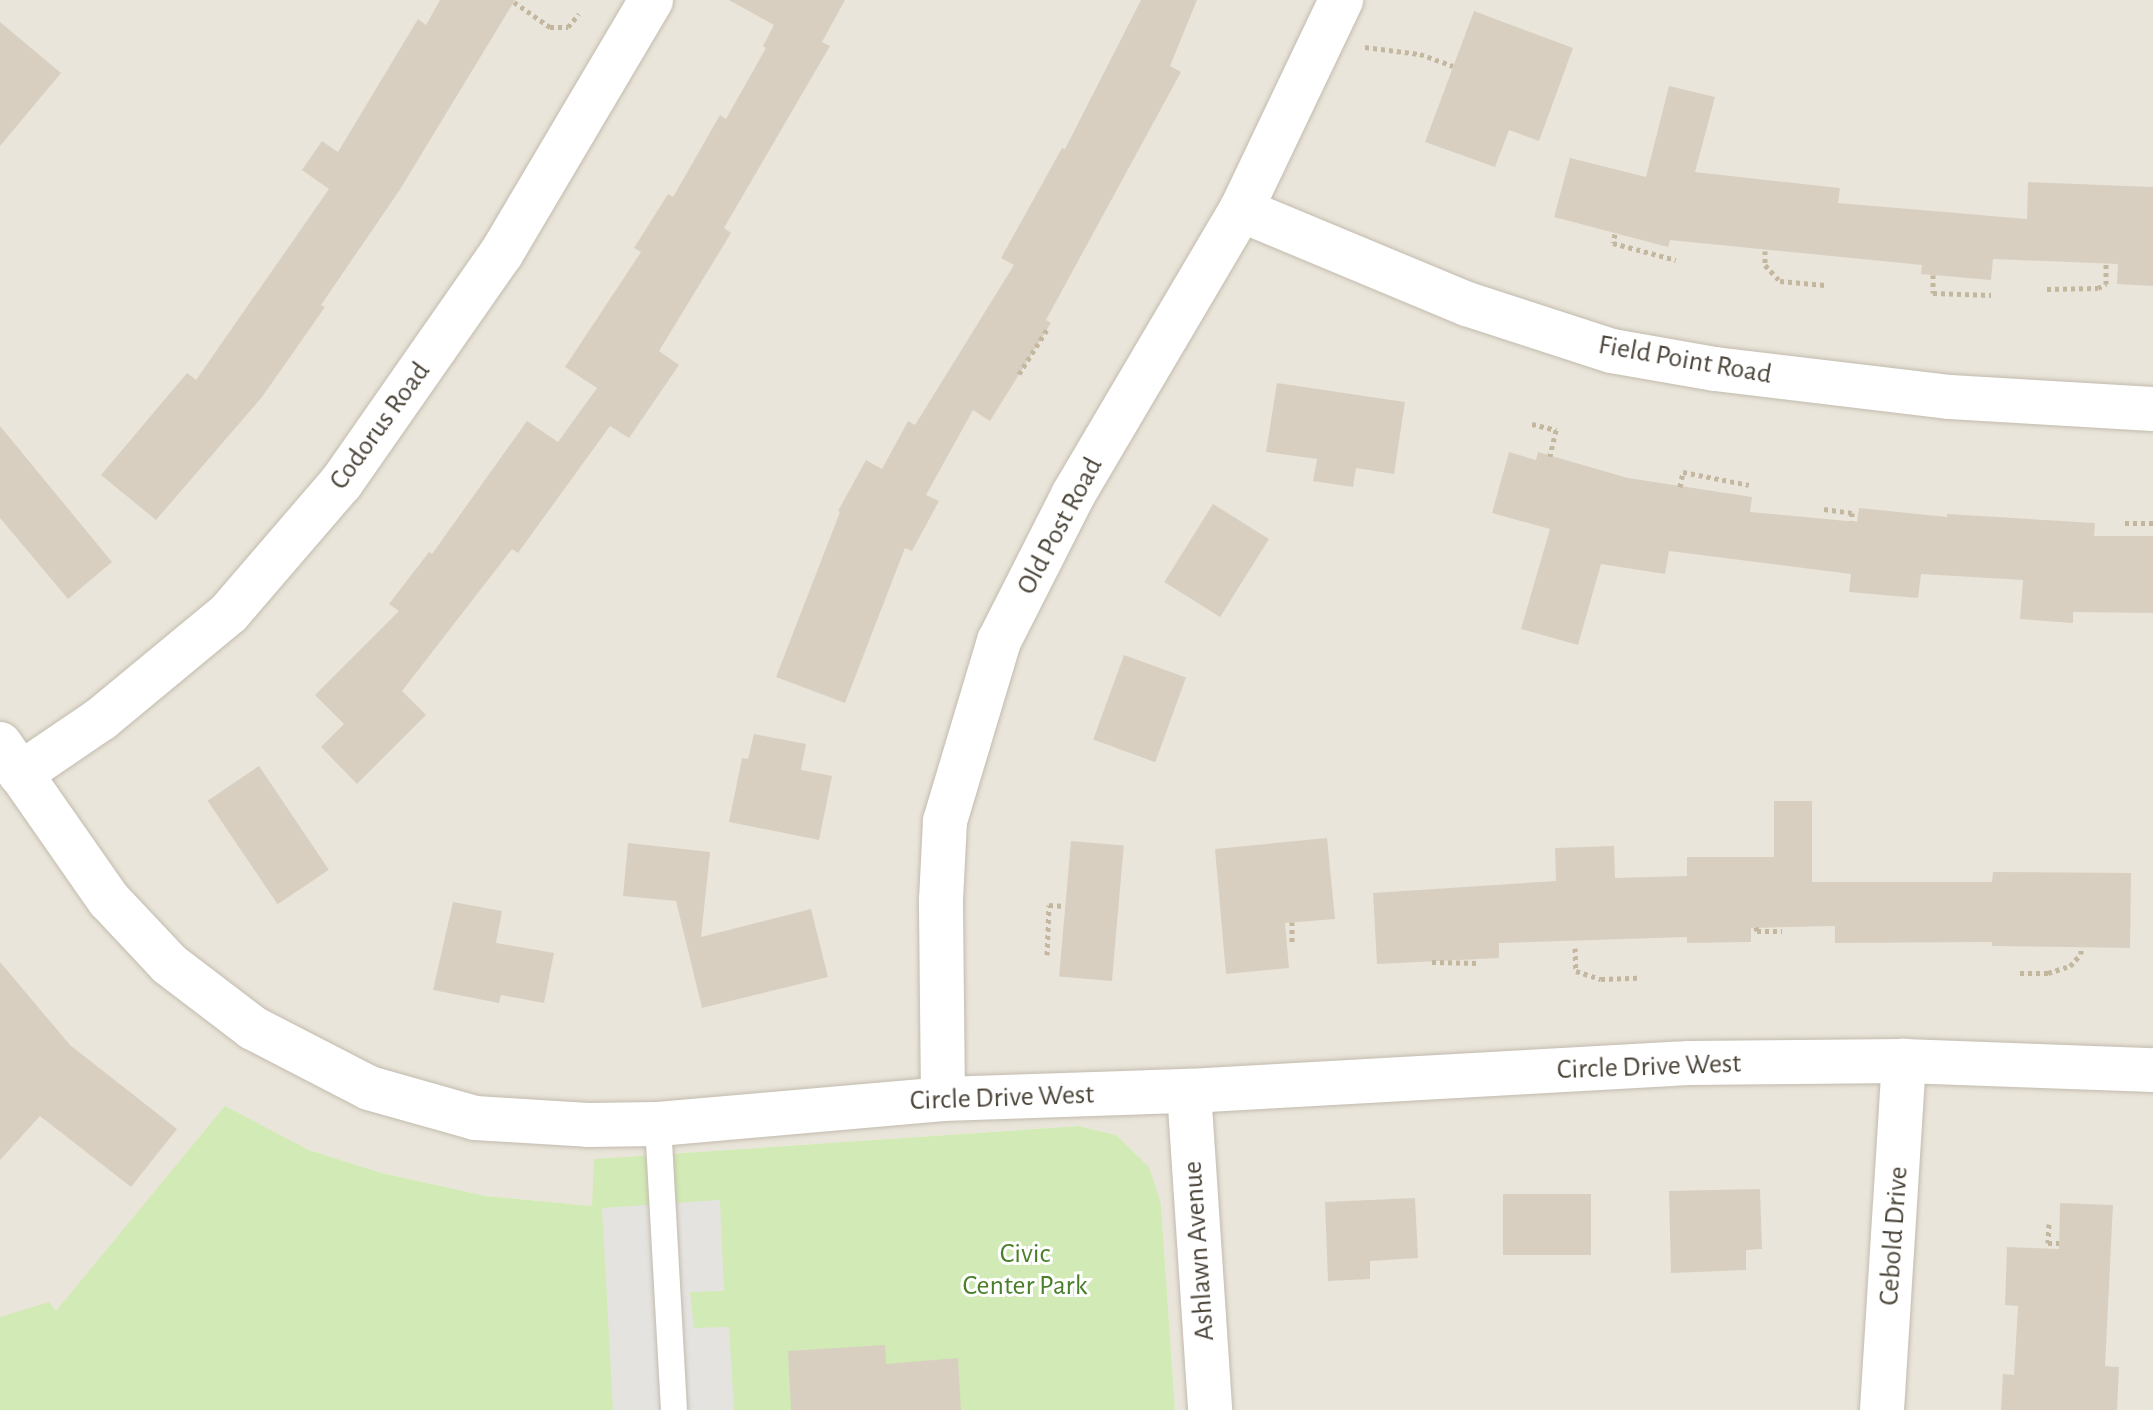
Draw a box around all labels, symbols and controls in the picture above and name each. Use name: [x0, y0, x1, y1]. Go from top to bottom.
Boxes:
street label: Field Point Road: [1596, 328, 1774, 392]
street label: Codorus Road: [322, 356, 438, 496]
street label: Old Post Road: [1010, 452, 1110, 600]
street label: Circle Drive West: [1556, 1047, 1742, 1087]
street label: Circle Drive West: [909, 1078, 1095, 1118]
street label: Ashlawn Avenue: [1176, 1160, 1222, 1342]
street label: Cebold Drive: [1872, 1165, 1916, 1307]
park label: Civic Center Park: [963, 1237, 1087, 1303]

